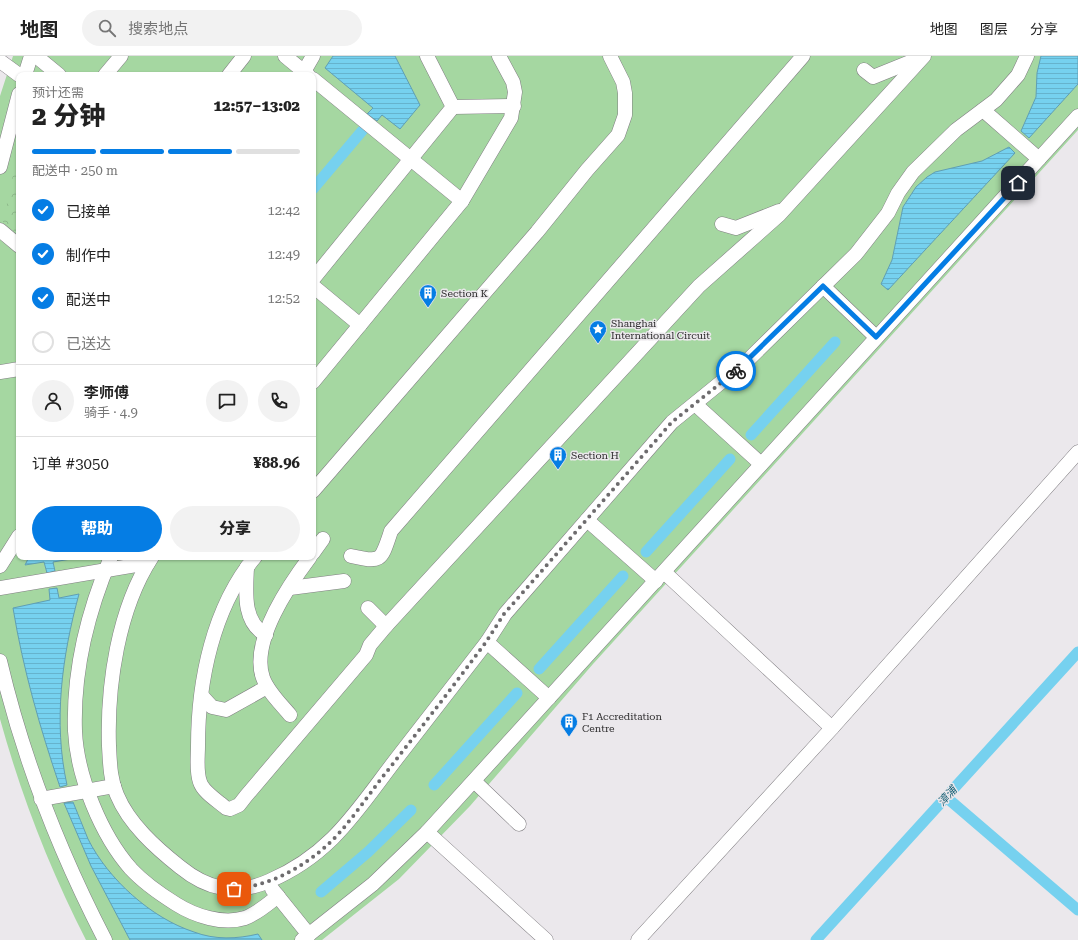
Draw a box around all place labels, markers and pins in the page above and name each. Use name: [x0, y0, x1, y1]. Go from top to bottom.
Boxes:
pin: [1001, 166, 1035, 200]
building icon: Section K: [418, 283, 438, 308]
place label: Section K: [441, 288, 489, 299]
place label: Shanghai International Circuit: [611, 318, 710, 341]
place icon: Shanghai International Circuit: [588, 319, 608, 344]
building icon: Section H: [548, 445, 568, 470]
place label: Section H: [571, 450, 619, 461]
place label: F1 Accreditation Centre: [582, 711, 663, 734]
building icon: F1 Accreditation Centre: [559, 712, 579, 737]
pin: [217, 872, 251, 906]

